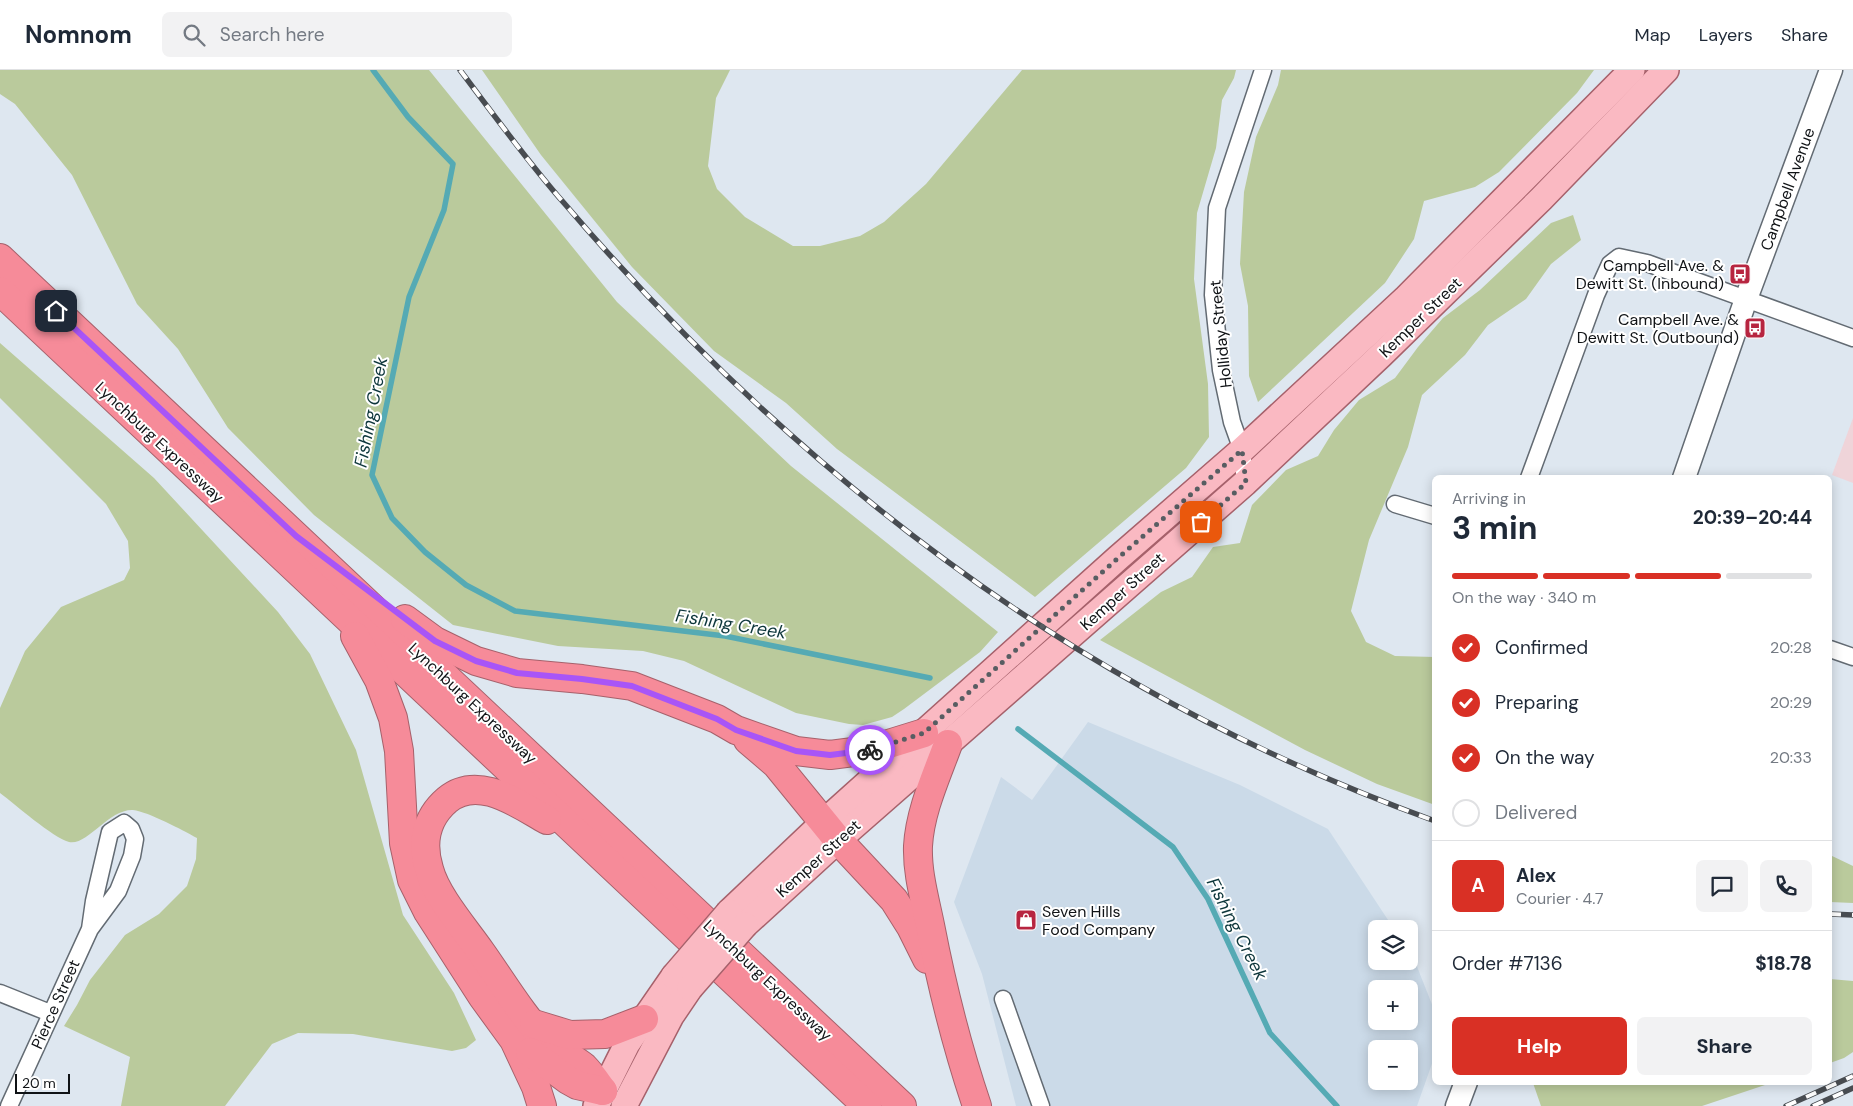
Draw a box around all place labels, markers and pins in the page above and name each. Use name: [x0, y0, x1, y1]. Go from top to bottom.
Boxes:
place label: Campbell Ave. & Dewitt St. (Inbound): [1576, 255, 1724, 294]
bus stop icon: Campbell Ave. & Dewitt St. (Inbound): [1728, 262, 1752, 286]
pin: [35, 290, 77, 332]
place label: Campbell Ave. & Dewitt St. (Outbound): [1577, 309, 1739, 348]
bus stop icon: Campbell Ave. & Dewitt St. (Outbound): [1743, 316, 1767, 340]
pin: [1180, 501, 1222, 543]
place label: Seven Hills Food Company: [1042, 901, 1155, 940]
shop icon: Seven Hills Food Company: [1014, 908, 1038, 932]

